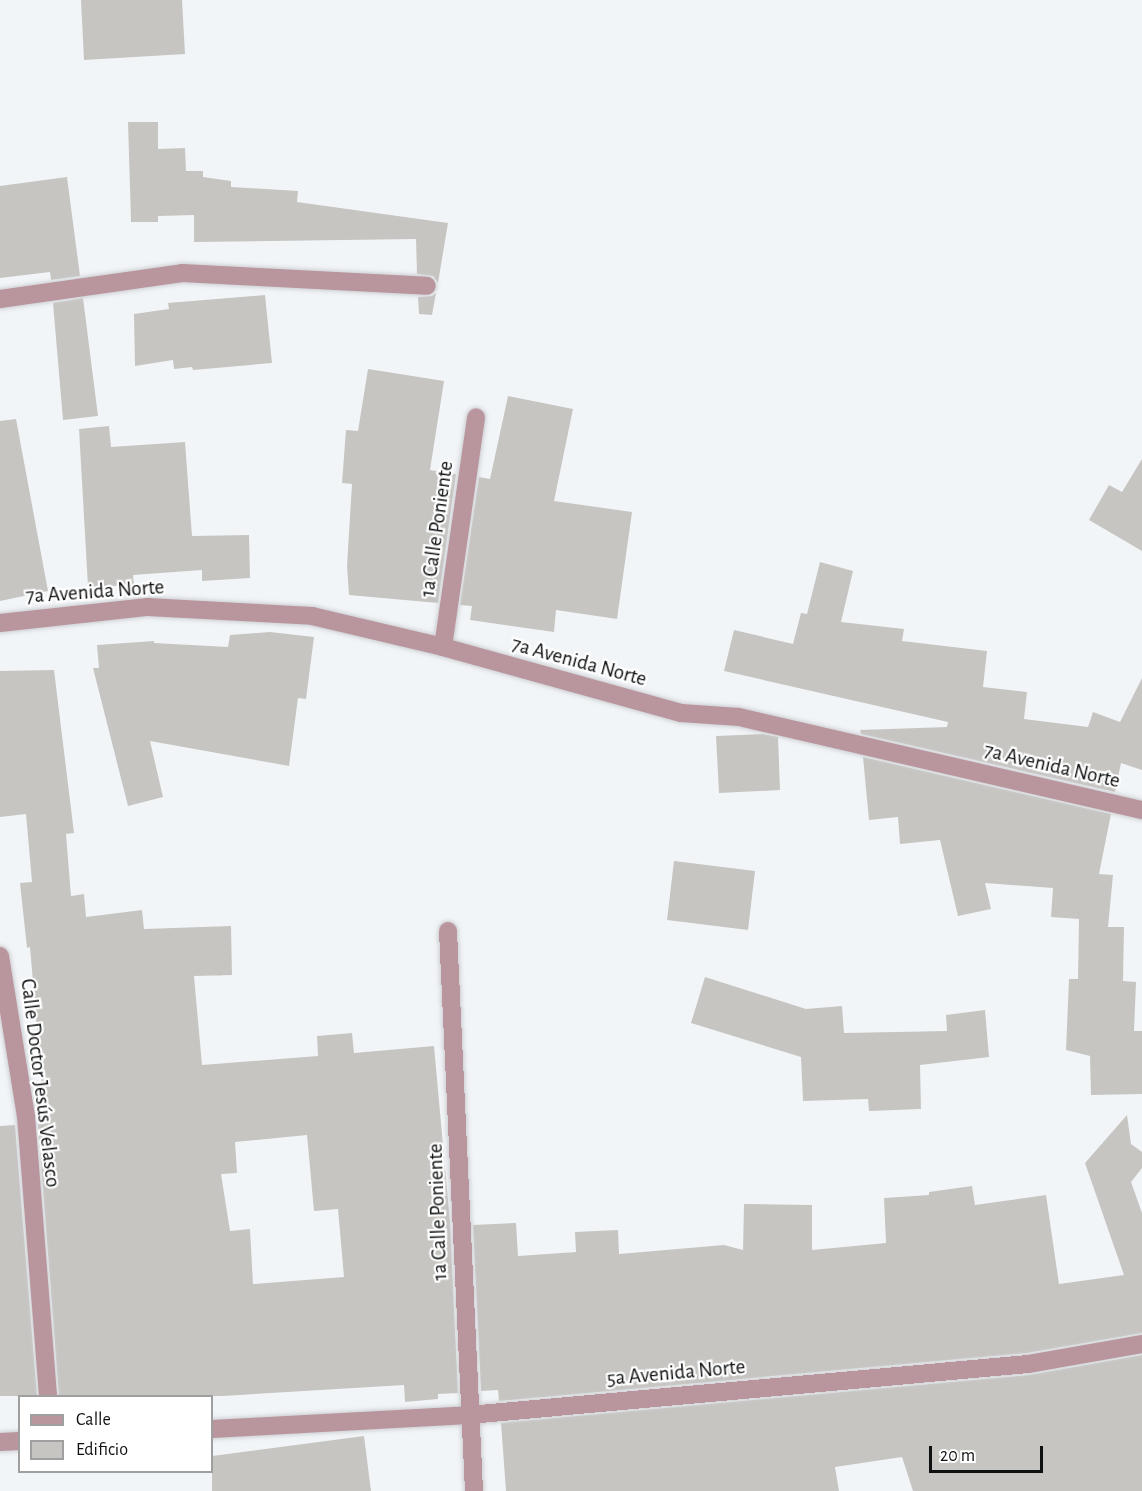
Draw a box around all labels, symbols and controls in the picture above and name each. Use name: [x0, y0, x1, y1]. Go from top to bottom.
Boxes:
street label: 1a Calle Poniente: [415, 459, 459, 599]
street label: 7a Avenida Norte: [25, 575, 165, 609]
street label: 7a Avenida Norte: [509, 632, 649, 692]
street label: 7a Avenida Norte: [982, 738, 1122, 794]
street label: Calle Doctor Jesús Velasco: [15, 977, 65, 1189]
street label: 1a Calle Poniente: [423, 1143, 453, 1281]
street label: 5a Avenida Norte: [606, 1354, 746, 1392]
legend: [18, 1395, 213, 1473]
text: Calle: [76, 1411, 111, 1429]
scale bar: [932, 1434, 1046, 1472]
text: Edificio: [76, 1441, 128, 1459]
text: 20 m: [940, 1447, 975, 1465]

